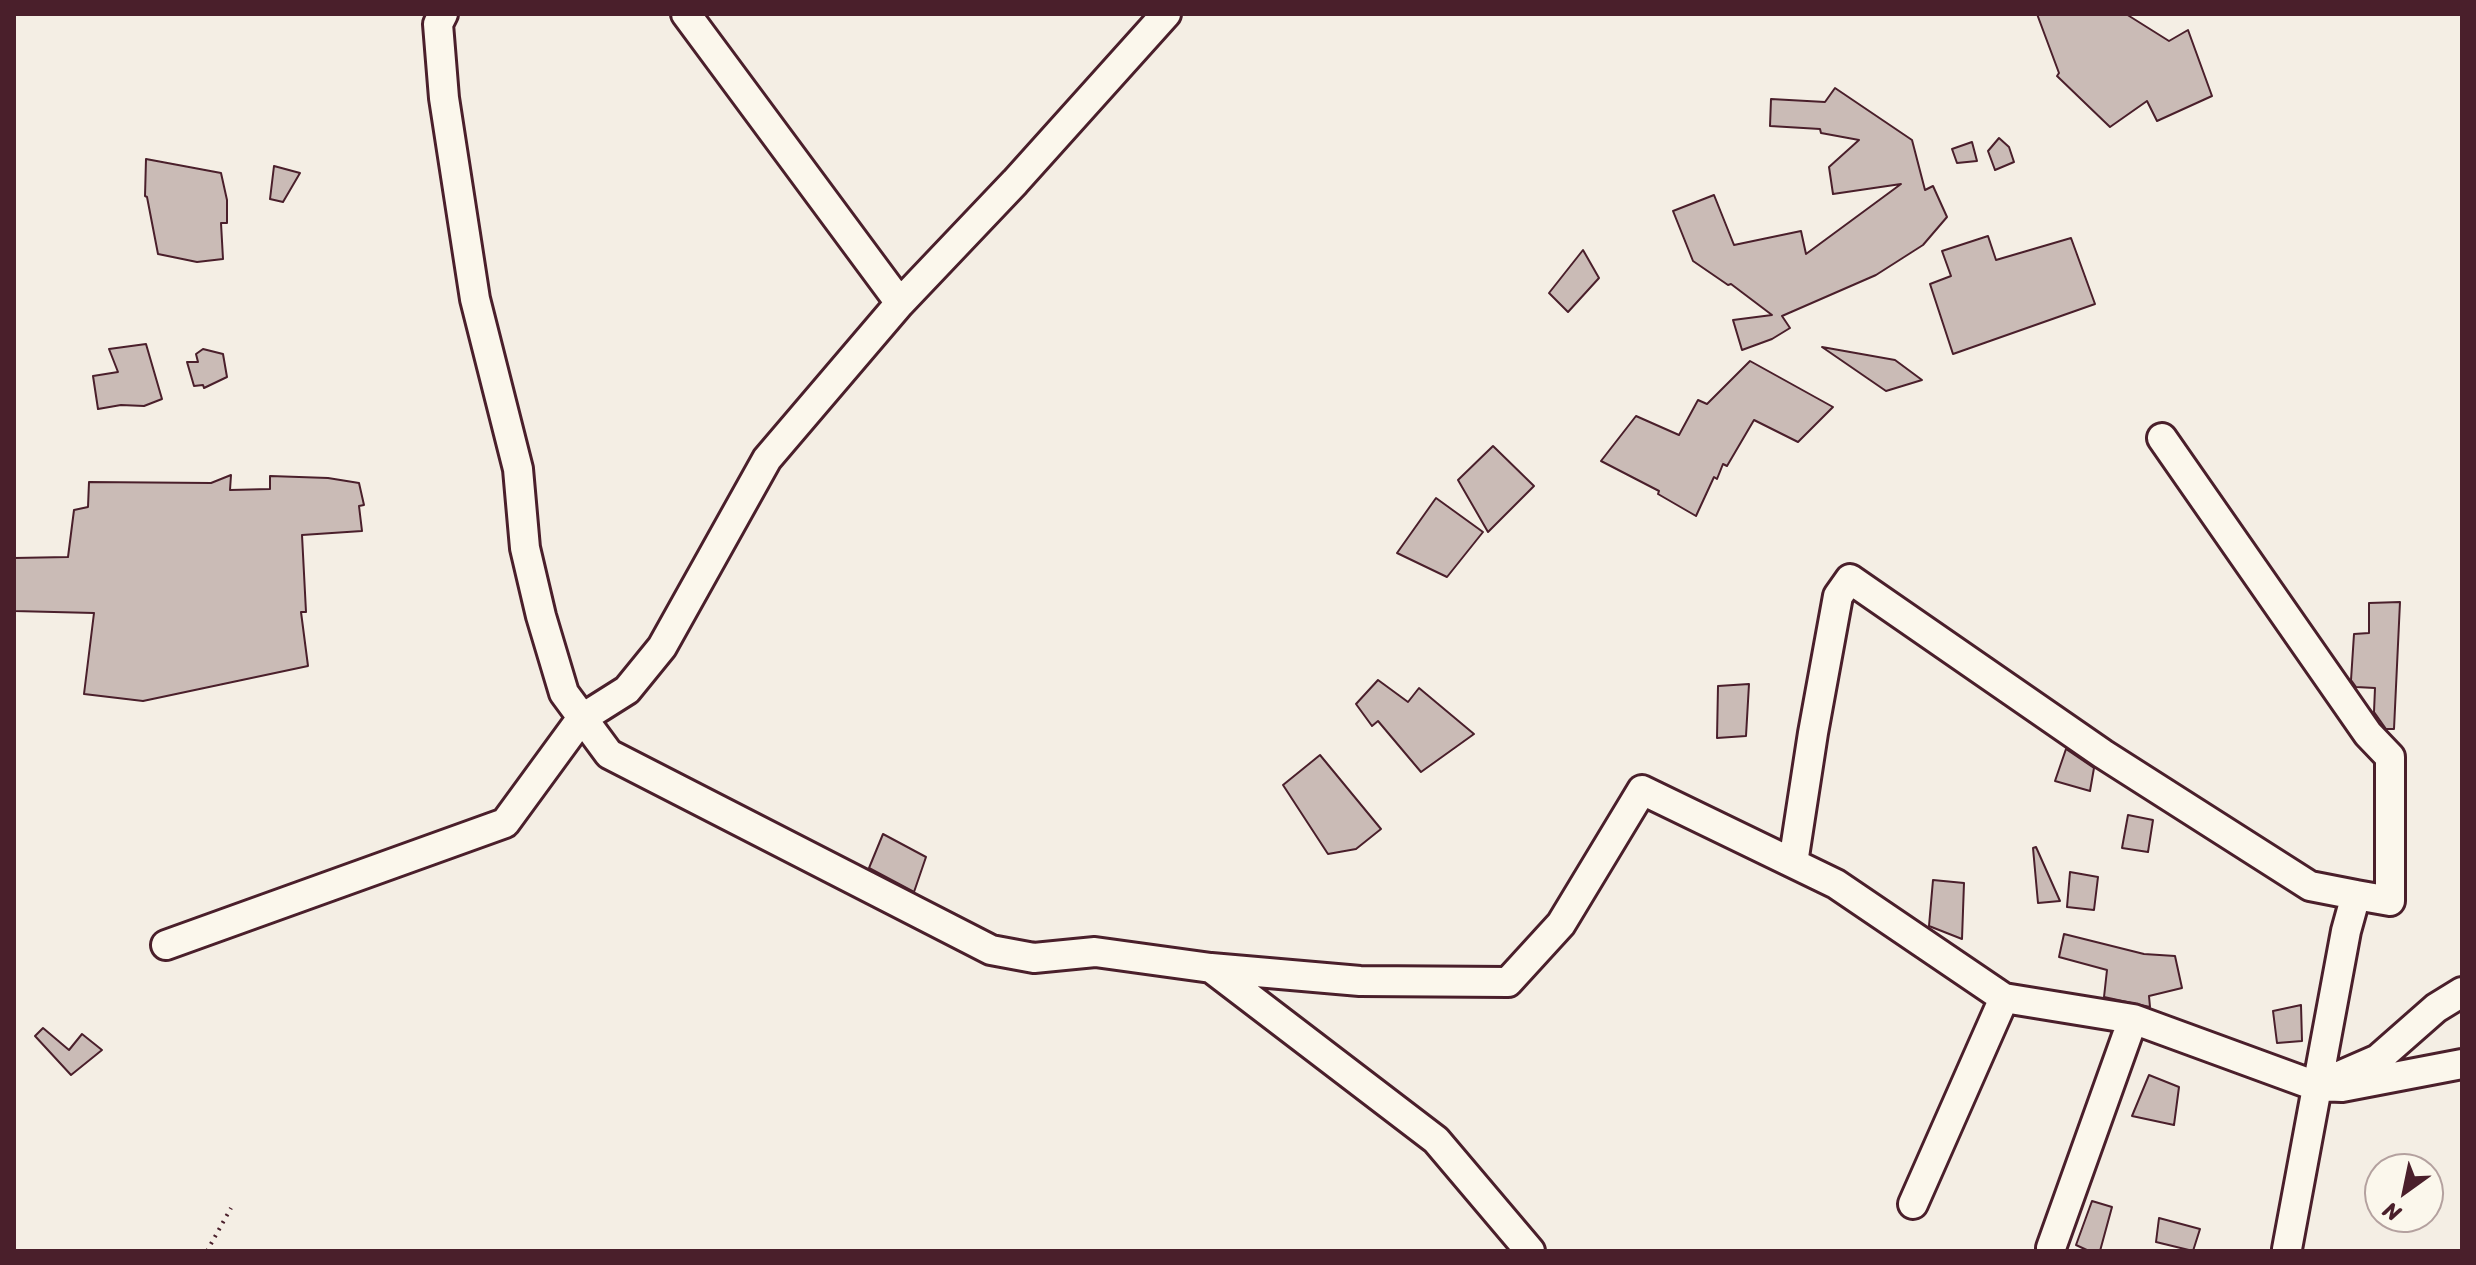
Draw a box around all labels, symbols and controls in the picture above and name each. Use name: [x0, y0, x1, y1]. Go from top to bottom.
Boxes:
north arrow: [2364, 1153, 2444, 1233]
text: N: [2375, 1191, 2409, 1232]

